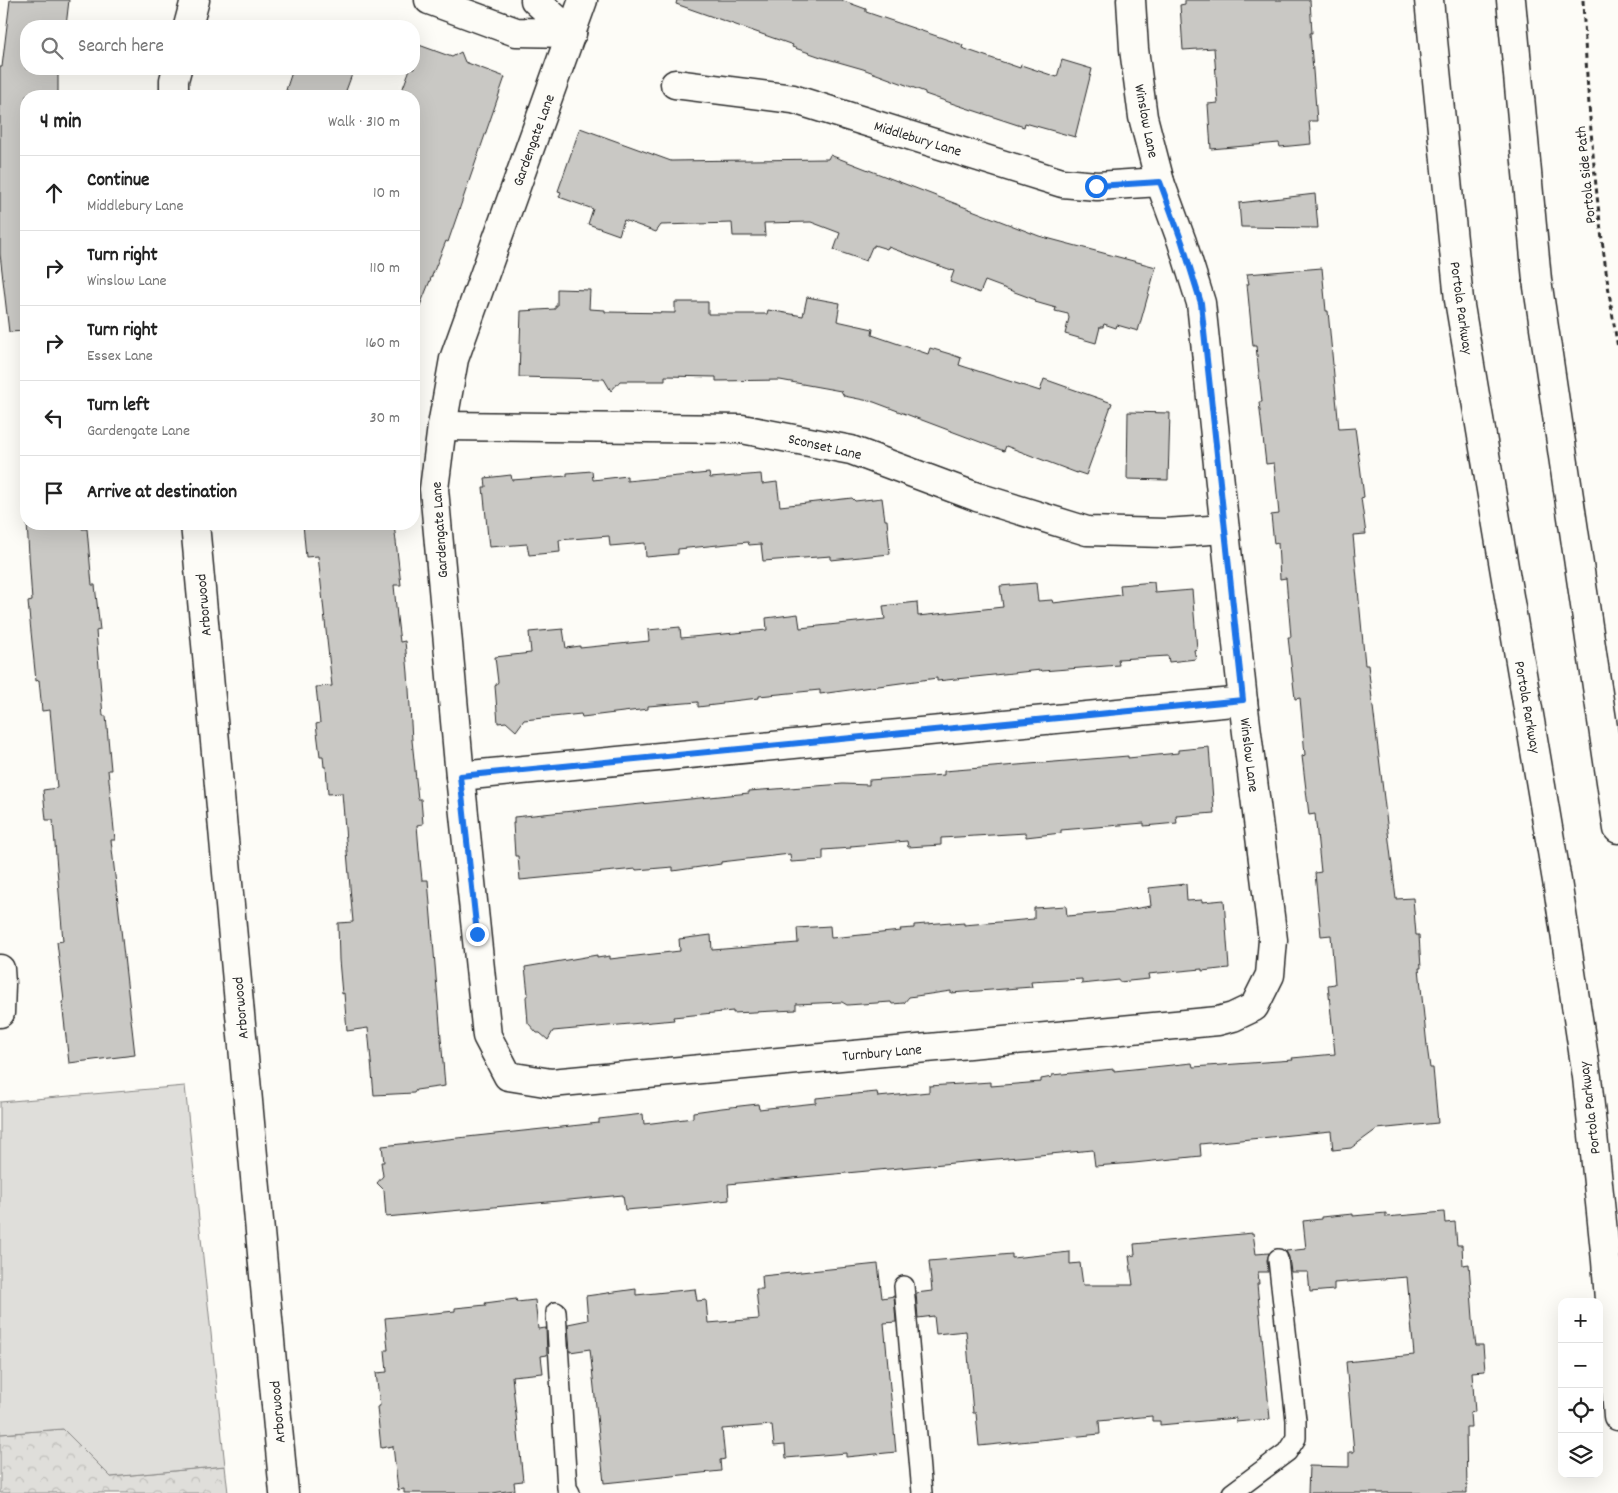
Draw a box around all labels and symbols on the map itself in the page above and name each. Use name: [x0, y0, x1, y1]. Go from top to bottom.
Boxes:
street label: Winslow Lane: [1127, 83, 1163, 161]
street label: Gardengate Lane: [508, 91, 562, 190]
street label: Middlebury Lane: [871, 116, 964, 164]
street label: Portola Side Path: [1571, 125, 1603, 225]
route start: [1085, 175, 1108, 198]
street label: Portola Parkway: [1443, 260, 1478, 357]
street label: Sconset Lane: [786, 429, 864, 467]
street label: Gardengate Lane: [427, 481, 455, 579]
street label: Arborwood: [191, 573, 219, 637]
street label: Portola Parkway: [1507, 659, 1545, 756]
street label: Winslow Lane: [1233, 717, 1264, 794]
route end: [466, 923, 489, 946]
street label: Arborwood: [228, 976, 256, 1040]
street label: Turnbury Lane: [842, 1040, 923, 1068]
street label: Portola Parkway: [1574, 1059, 1608, 1156]
street label: Arborwood: [265, 1380, 293, 1444]

